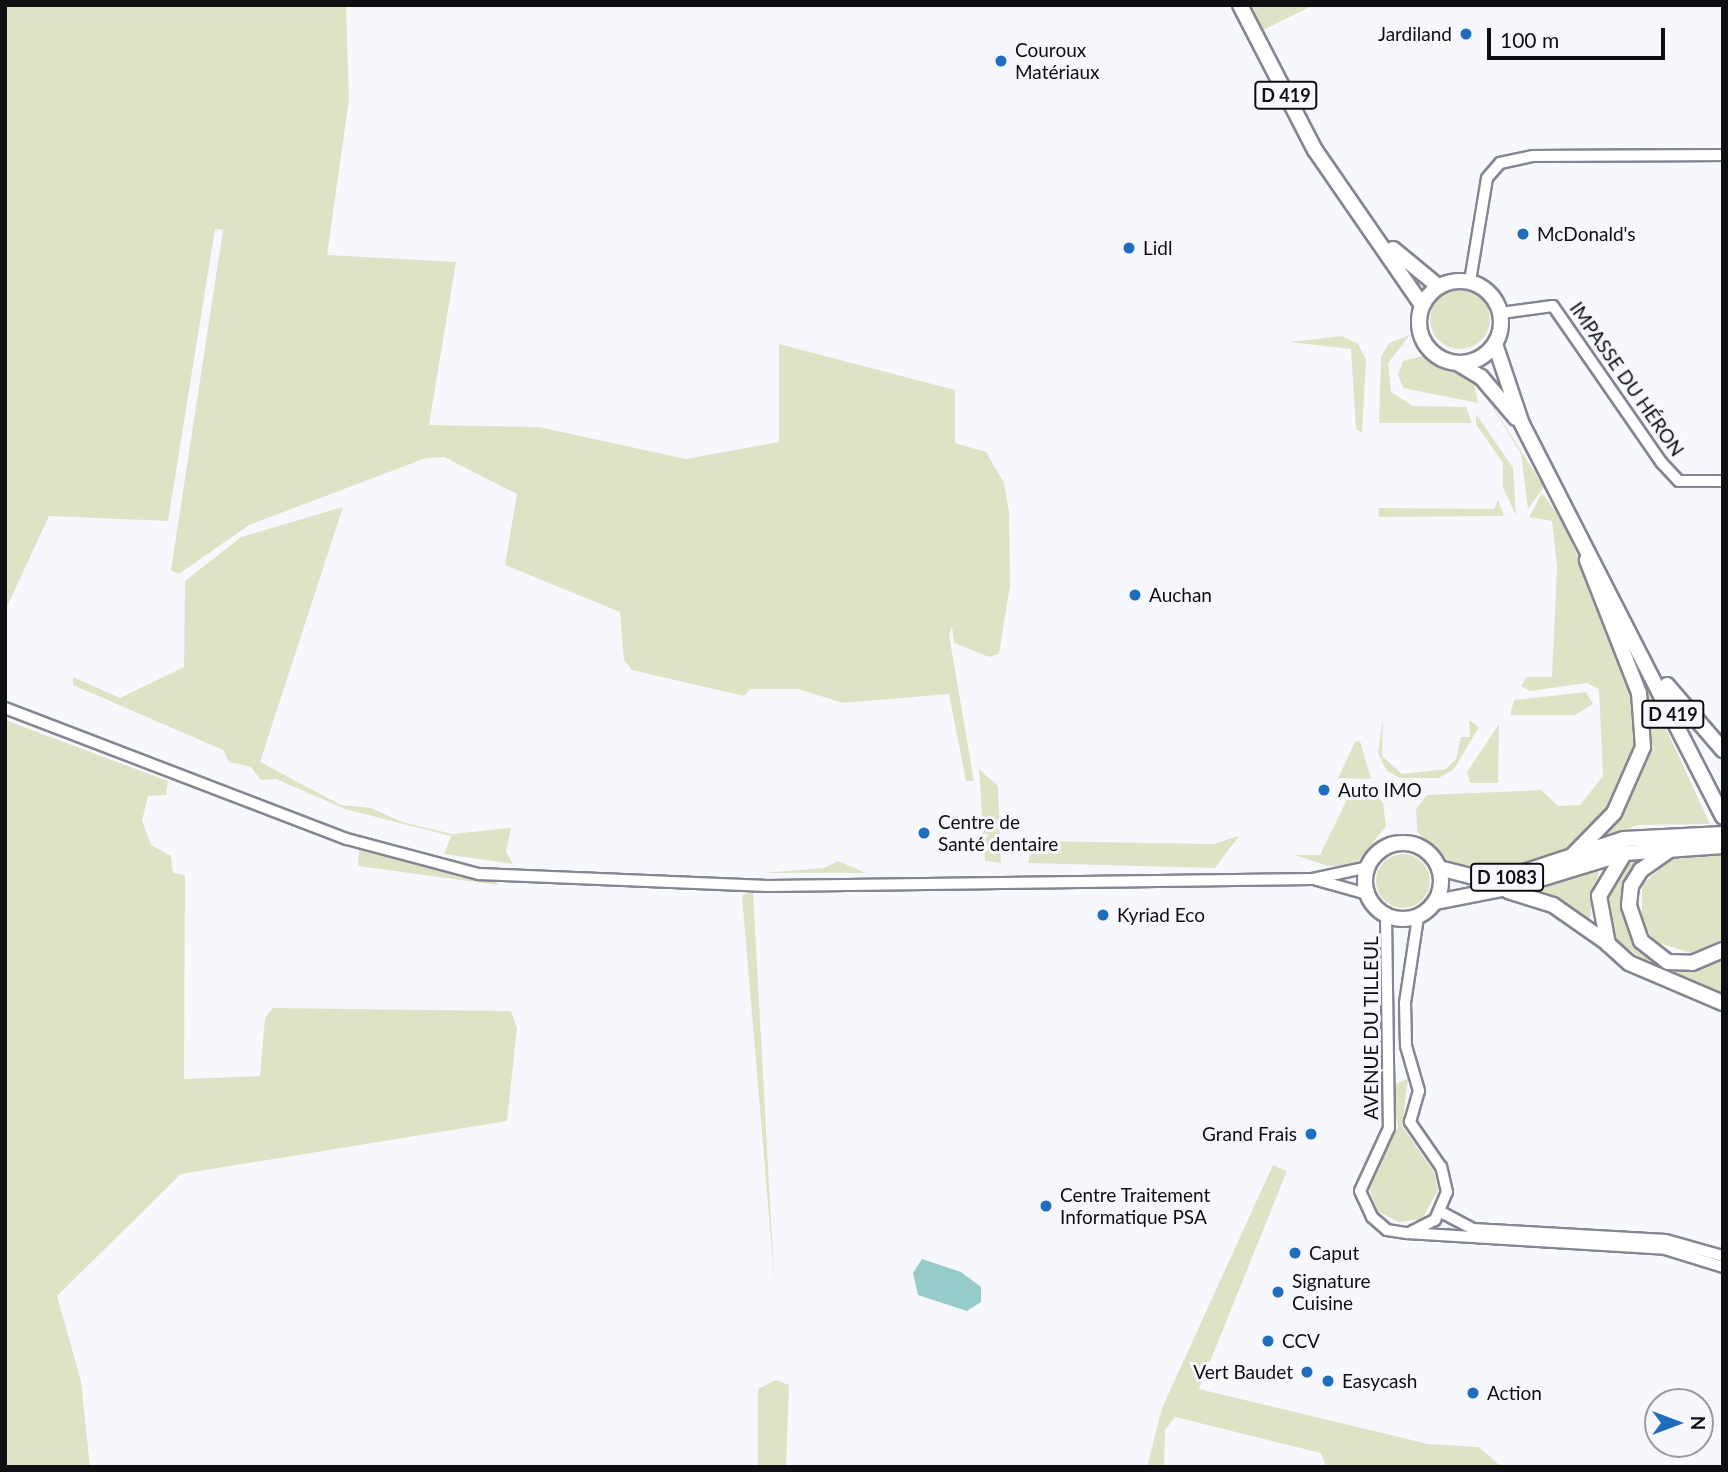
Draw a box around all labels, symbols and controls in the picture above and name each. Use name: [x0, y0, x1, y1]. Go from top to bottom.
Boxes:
scale bar: [1490, 14, 1668, 58]
place label: Jardiland: [1378, 23, 1452, 45]
marker: Jardiland: [1458, 26, 1474, 42]
text: 100 m: [1500, 27, 1559, 52]
place label: Couroux Matériaux: [1015, 39, 1099, 83]
marker: Couroux Matériaux: [993, 53, 1009, 69]
road number: D 419: [1253, 80, 1319, 110]
place label: McDonald's: [1537, 223, 1636, 245]
marker: McDonald's: [1515, 226, 1531, 242]
place label: Lidl: [1143, 237, 1172, 259]
marker: Lidl: [1121, 240, 1137, 256]
street label: IMPASSE DU HÉRON: [1565, 298, 1689, 460]
place label: Auchan: [1149, 584, 1212, 606]
marker: Auchan: [1127, 587, 1143, 603]
road number: D 419: [1640, 700, 1706, 728]
place label: Auto IMO: [1338, 779, 1422, 801]
marker: Auto IMO: [1316, 782, 1332, 798]
place label: Centre de Santé dentaire: [938, 811, 1058, 855]
marker: Centre de Santé dentaire: [916, 825, 932, 841]
road number: D 1083: [1468, 862, 1546, 892]
place label: Kyriad Eco: [1117, 904, 1205, 926]
marker: Kyriad Eco: [1095, 907, 1111, 923]
street label: AVENUE DU TILLEUL: [1360, 936, 1382, 1120]
place label: Grand Frais: [1202, 1123, 1297, 1145]
marker: Grand Frais: [1303, 1126, 1319, 1142]
place label: Centre Traitement Informatique PSA: [1060, 1184, 1211, 1228]
marker: Centre Traitement Informatique PSA: [1038, 1198, 1054, 1214]
place label: Caput: [1309, 1242, 1359, 1264]
marker: Caput: [1287, 1245, 1303, 1261]
place label: Signature Cuisine: [1292, 1270, 1371, 1314]
marker: Signature Cuisine: [1270, 1284, 1286, 1300]
place label: CCV: [1282, 1330, 1320, 1352]
marker: CCV: [1260, 1333, 1276, 1349]
place label: Vert Baudet: [1193, 1361, 1293, 1383]
marker: Vert Baudet: [1299, 1364, 1315, 1380]
place label: Easycash: [1342, 1370, 1417, 1392]
marker: Easycash: [1320, 1373, 1336, 1389]
place label: Action: [1487, 1382, 1542, 1404]
marker: Action: [1465, 1385, 1481, 1401]
north arrow: [1644, 1388, 1714, 1458]
text: N: [1687, 1416, 1710, 1430]

